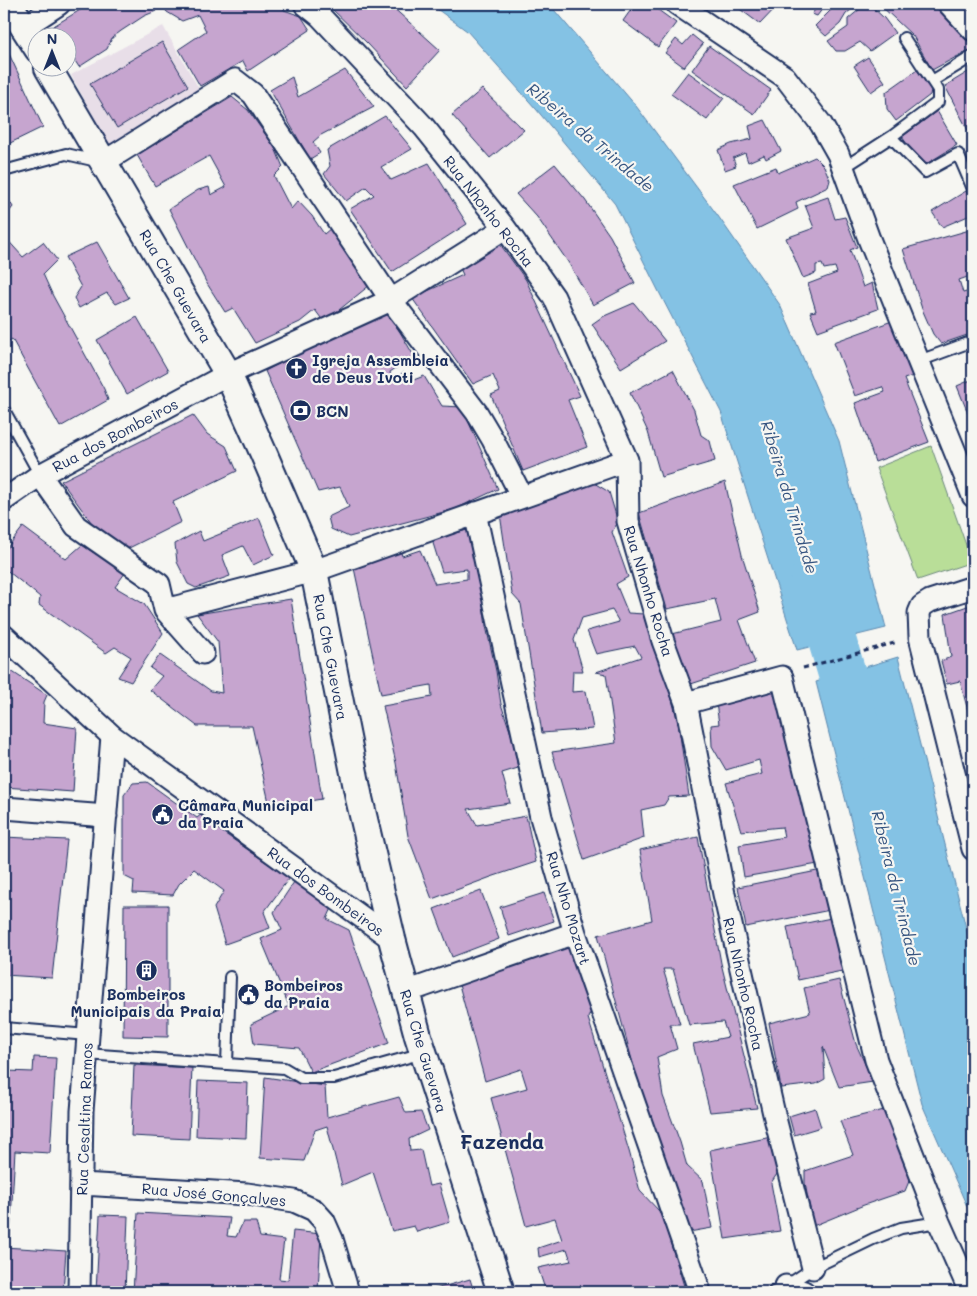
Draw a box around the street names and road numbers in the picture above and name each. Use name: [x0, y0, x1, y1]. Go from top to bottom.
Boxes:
street label: Rua Nhonho Rocha: [439, 151, 539, 271]
street label: Rua Che Guevara: [135, 226, 217, 346]
street label: Rua dos Bombeiros: [49, 393, 181, 477]
street label: Rua Nhonho Rocha: [620, 523, 678, 659]
street label: Rua Che Guevara: [309, 592, 353, 722]
street label: Rua dos Bombeiros: [264, 842, 388, 940]
street label: Rua Nho Mozart: [542, 849, 596, 967]
street label: Rua Nhonho Rocha: [719, 915, 769, 1053]
street label: Rua Che Guevara: [396, 987, 452, 1115]
street label: Rua Cesaltina Ramos: [71, 1042, 97, 1196]
street label: Rua José Gonçalves: [141, 1178, 287, 1210]

